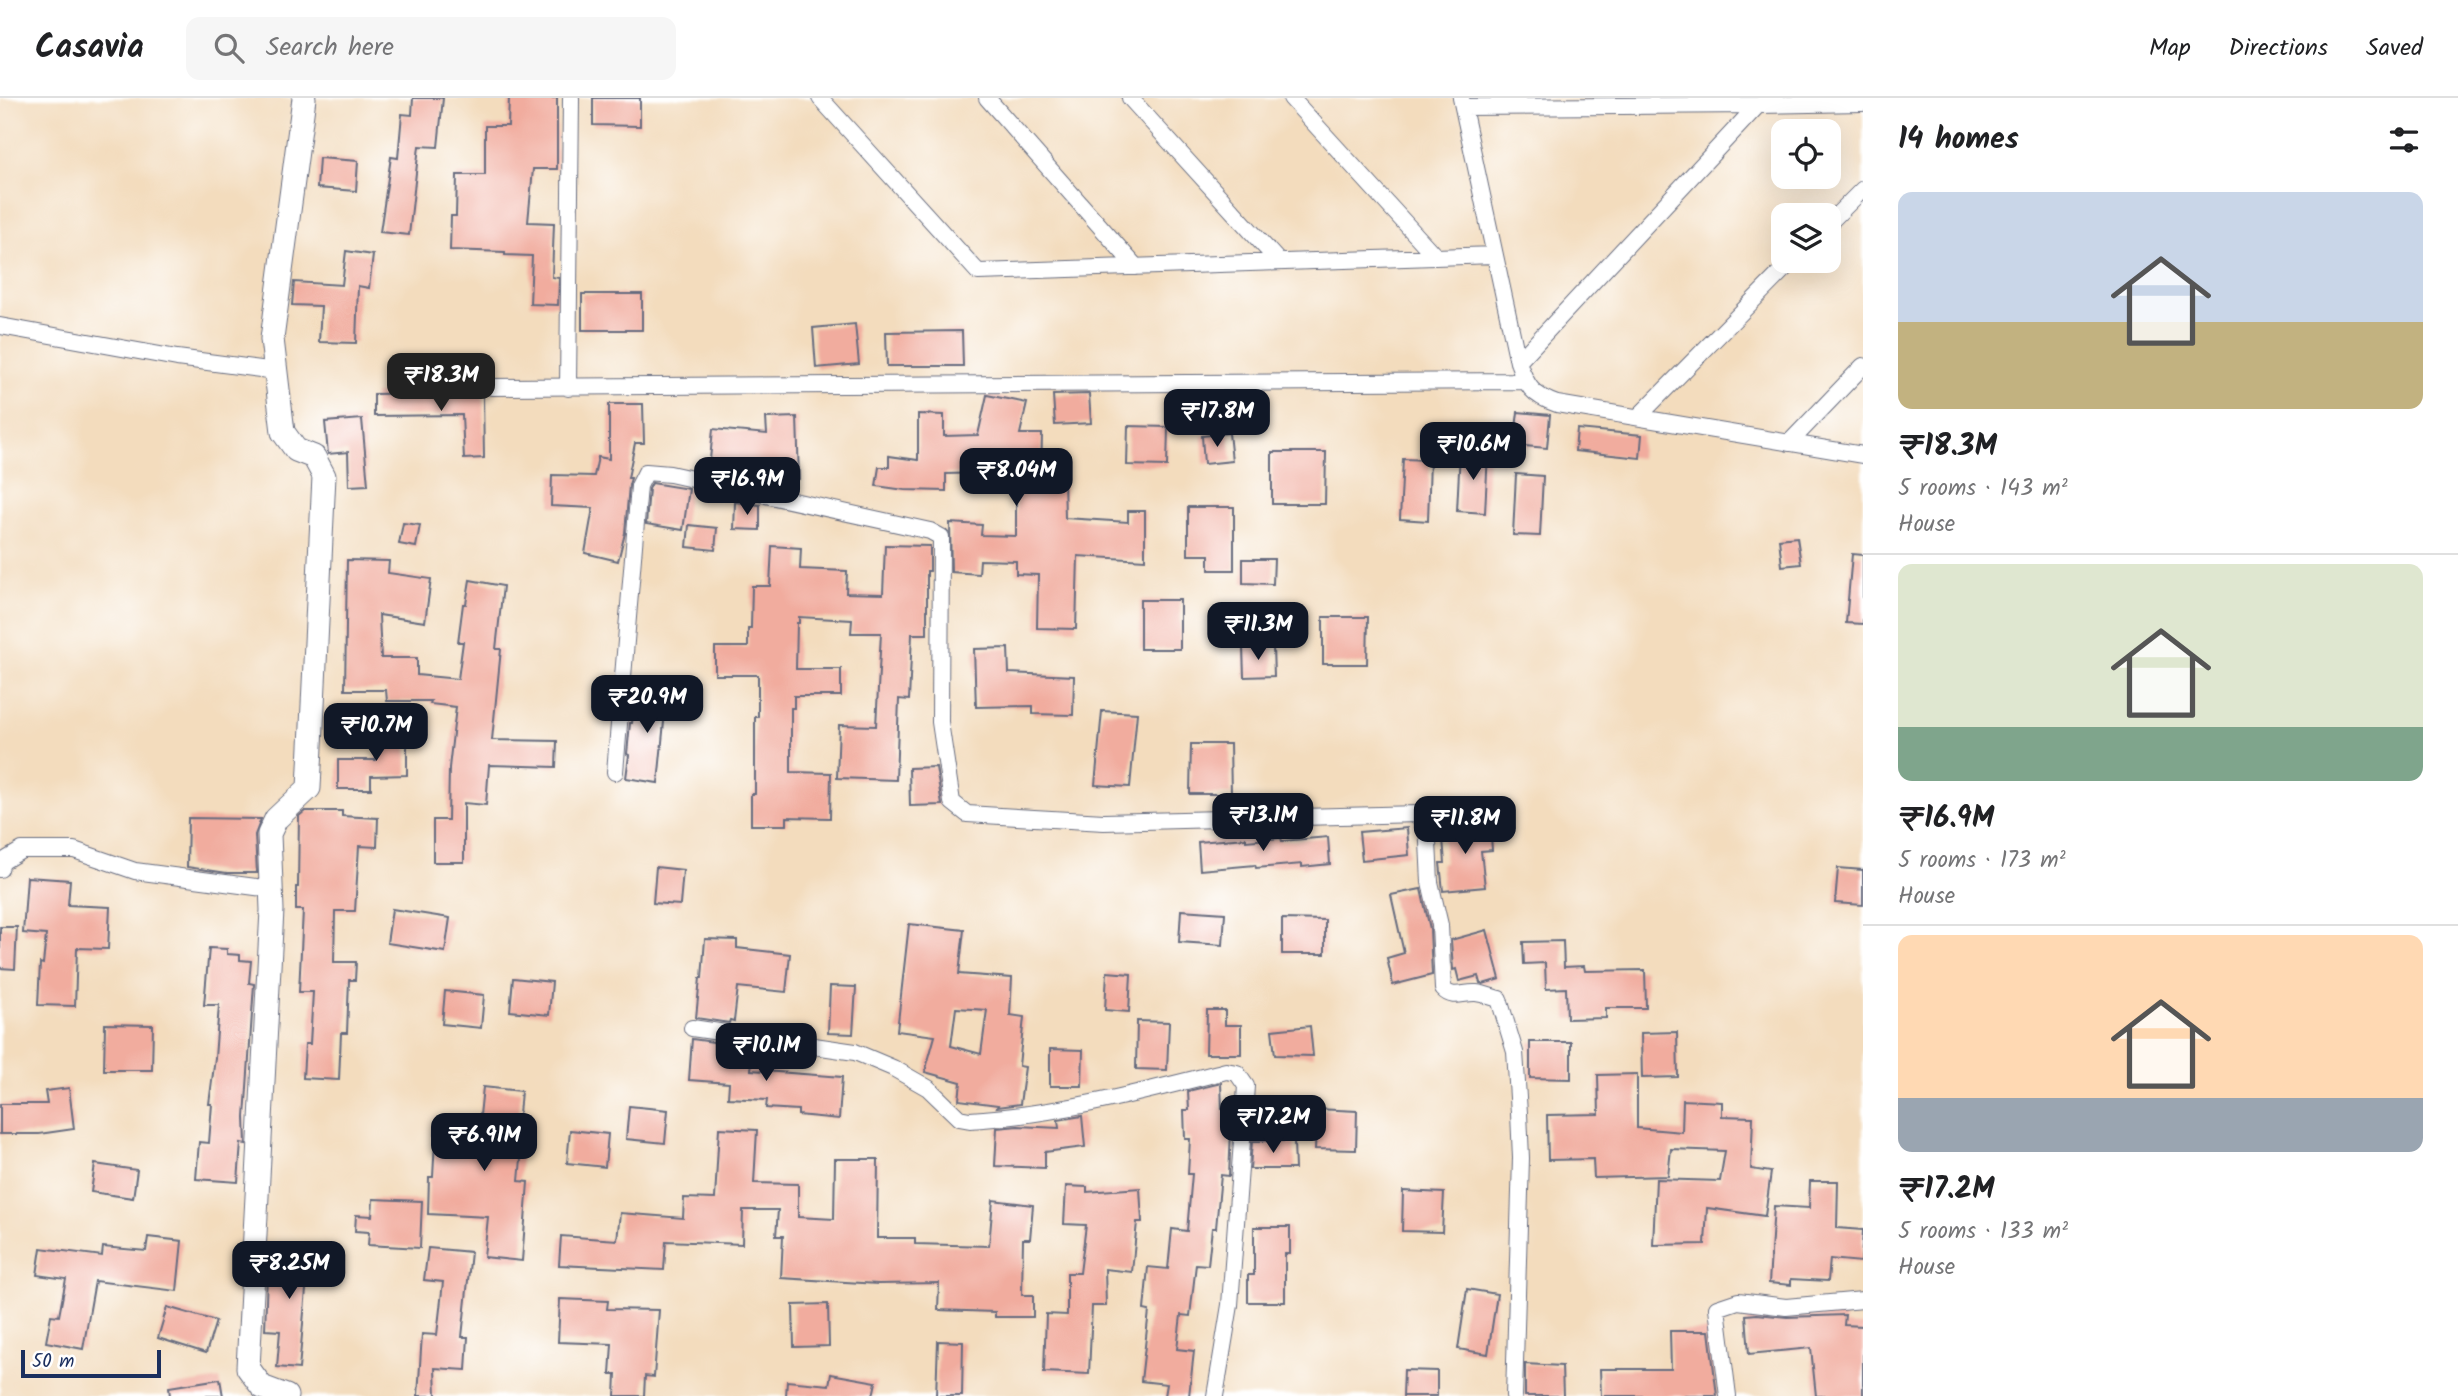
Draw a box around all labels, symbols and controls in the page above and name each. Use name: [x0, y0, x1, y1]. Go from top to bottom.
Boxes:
search box: [186, 17, 676, 80]
text: Casavia: [35, 22, 144, 75]
text: Search here: [266, 27, 394, 69]
icon: search: [210, 29, 248, 67]
text: Map: [2149, 29, 2191, 68]
text: Directions: [2229, 29, 2328, 68]
text: Saved: [2366, 29, 2423, 68]
text: 14 homes: [1898, 116, 2019, 164]
map controls: [1771, 119, 1841, 273]
button: locate: [1771, 119, 1841, 189]
icon: filters: [2385, 121, 2423, 159]
button: layers: [1771, 203, 1841, 273]
icon: home: [2098, 238, 2224, 364]
pin: ₹18.3M: [384, 354, 498, 413]
text: ₹18.3M: [403, 358, 479, 394]
pin: ₹17.8M: [1160, 390, 1274, 449]
text: ₹17.8M: [1180, 394, 1254, 430]
pin: ₹10.6M: [1416, 422, 1530, 482]
text: ₹18.3M: [1898, 423, 1997, 471]
text: ₹10.6M: [1436, 427, 1510, 463]
pin: ₹8.04M: [959, 448, 1073, 508]
text: ₹8.04M: [976, 453, 1056, 489]
pin: ₹16.9M: [690, 458, 804, 517]
text: ₹16.9M: [710, 462, 784, 498]
text: 5 rooms · 143 m²: [1898, 471, 2068, 507]
text: House: [1898, 507, 1955, 543]
pin: ₹11.3M: [1201, 602, 1315, 662]
text: ₹11.3M: [1223, 607, 1293, 643]
icon: home: [2098, 610, 2224, 736]
pin: ₹20.9M: [590, 676, 704, 735]
text: ₹20.9M: [607, 680, 687, 716]
pin: ₹10.7M: [319, 704, 433, 763]
text: ₹10.7M: [340, 708, 412, 744]
pin: ₹13.1M: [1206, 794, 1320, 853]
text: ₹16.9M: [1898, 795, 1994, 843]
pin: ₹11.8M: [1408, 796, 1522, 856]
text: ₹13.1M: [1228, 798, 1298, 834]
text: ₹11.8M: [1430, 801, 1500, 837]
text: 5 rooms · 173 m²: [1898, 843, 2066, 879]
text: House: [1898, 879, 1955, 915]
icon: home: [2098, 981, 2224, 1107]
pin: ₹10.1M: [709, 1024, 823, 1083]
text: ₹10.1M: [732, 1028, 800, 1064]
pin: ₹17.2M: [1216, 1096, 1330, 1155]
text: ₹17.2M: [1236, 1100, 1310, 1136]
pin: ₹6.91M: [427, 1114, 541, 1173]
text: ₹6.91M: [447, 1118, 521, 1154]
text: ₹17.2M: [1898, 1166, 1995, 1214]
text: 5 rooms · 133 m²: [1898, 1214, 2068, 1250]
pin: ₹8.25M: [232, 1242, 346, 1301]
text: ₹8.25M: [248, 1246, 330, 1282]
text: House: [1898, 1250, 1955, 1286]
scale bar: [21, 1347, 161, 1379]
text: 50 m: [32, 1347, 74, 1377]

